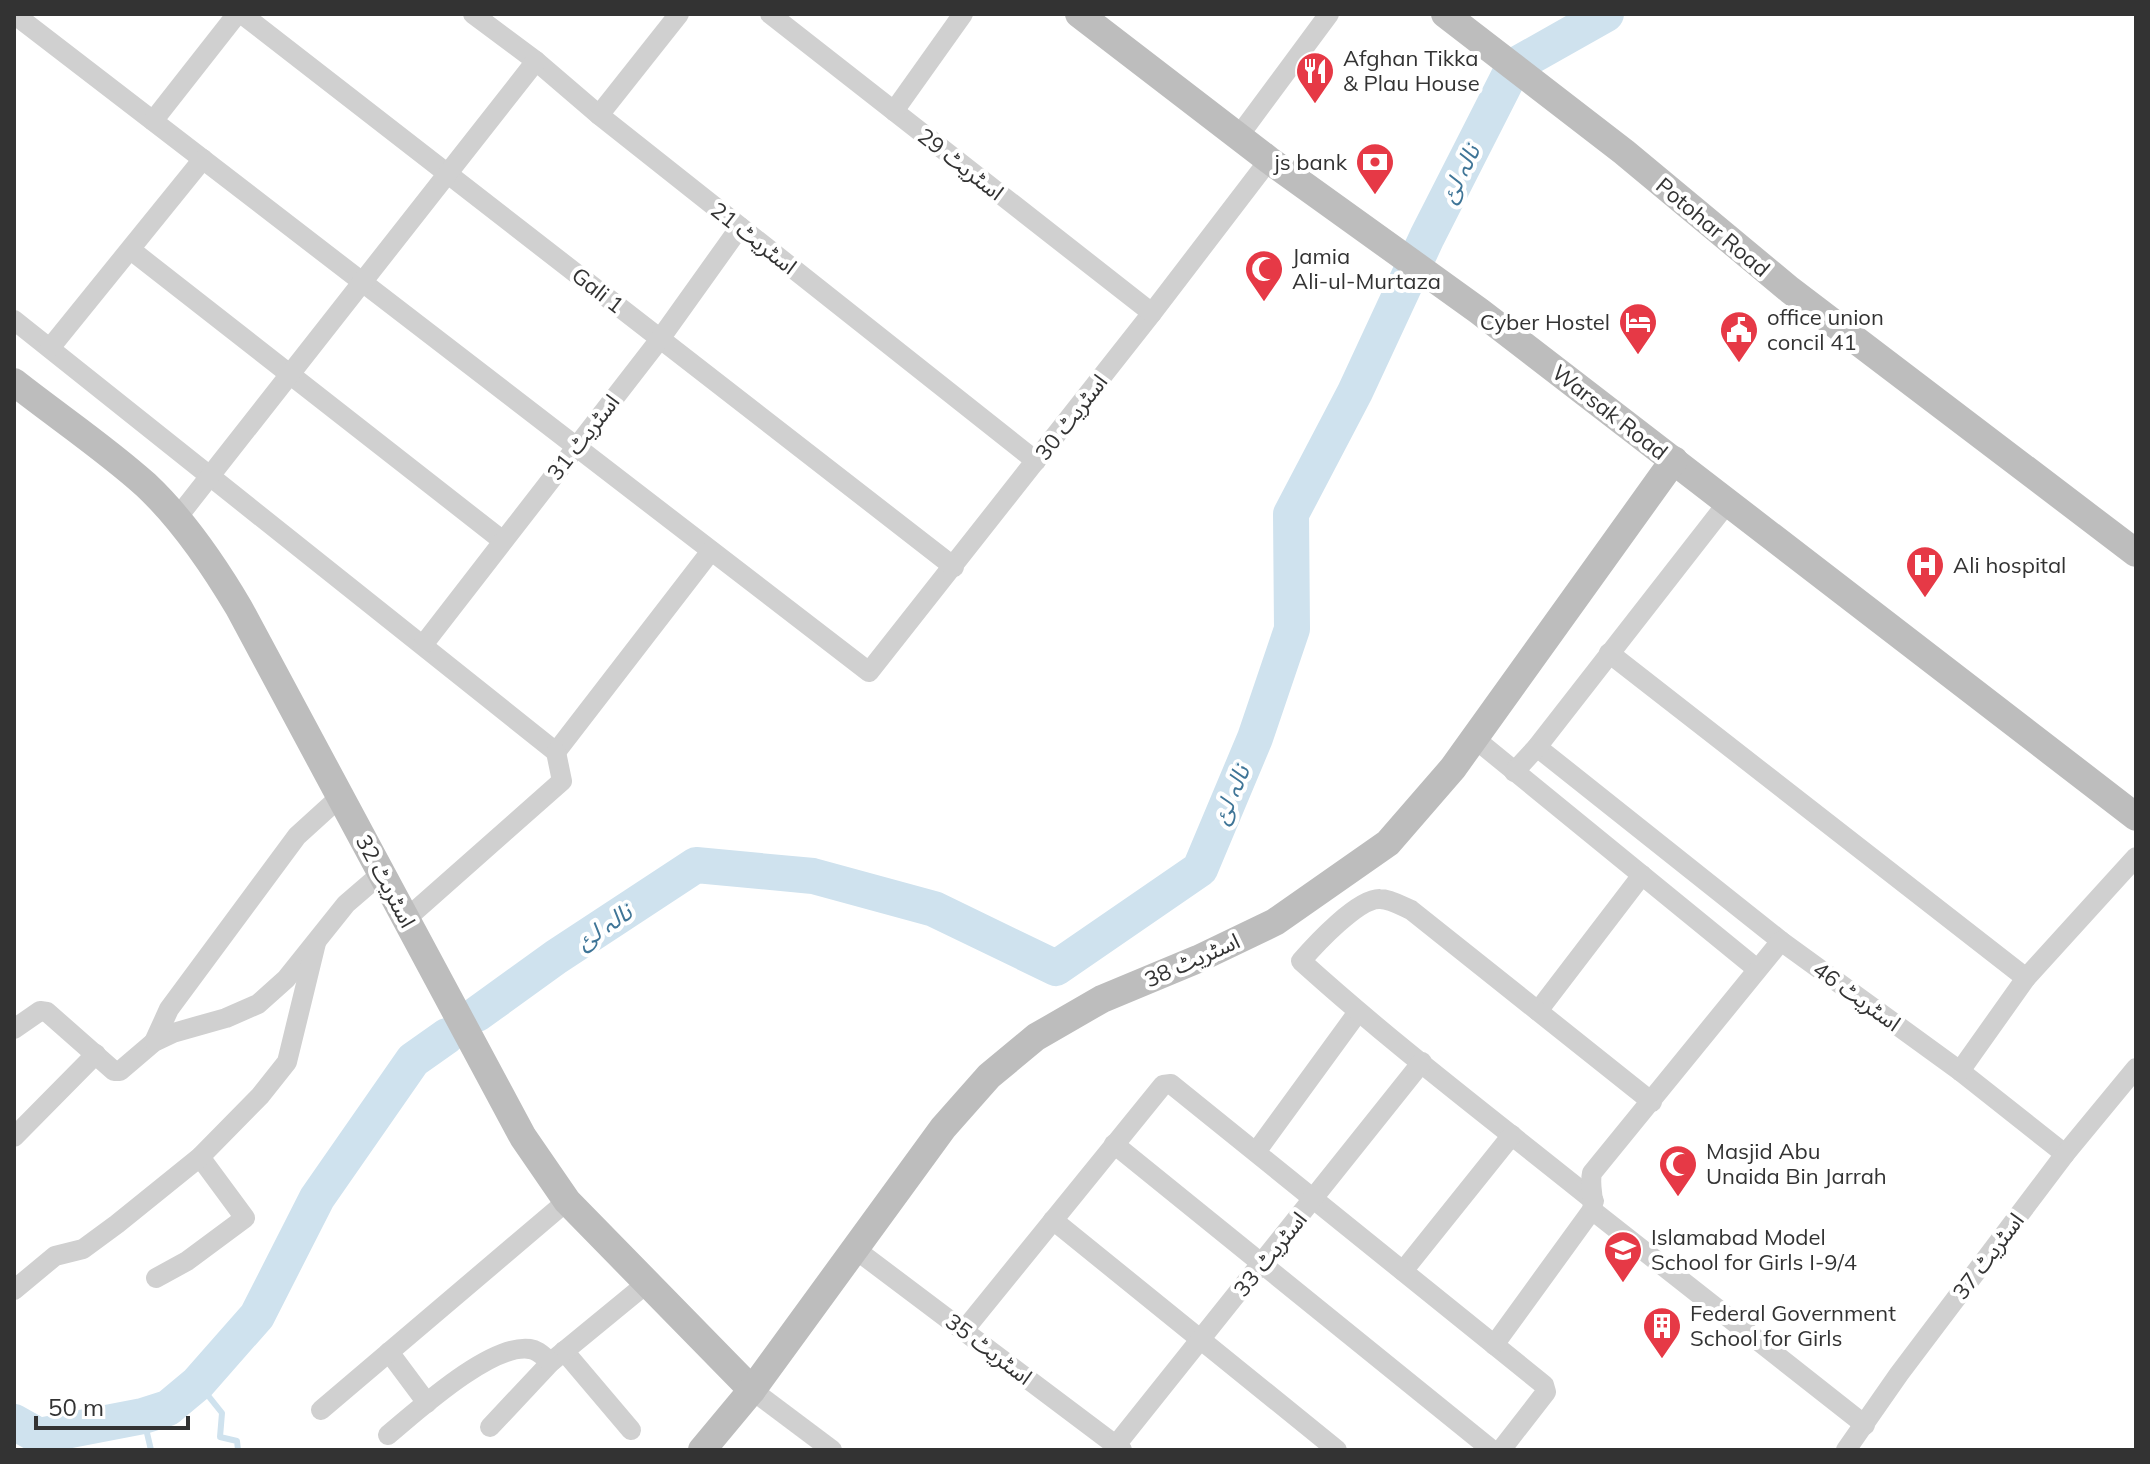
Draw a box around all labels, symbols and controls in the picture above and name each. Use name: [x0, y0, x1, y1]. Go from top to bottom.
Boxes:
place label: Afghan Tikka & Plau House: [1343, 44, 1480, 97]
restaurant icon: Afghan Tikka & Plau House: [1294, 50, 1336, 105]
street label: اسٹریٹ 29: [912, 122, 1010, 206]
water label: نالہ لئ: [1432, 138, 1487, 208]
bank icon: js bank: [1354, 141, 1396, 196]
place label: js bank: [1272, 148, 1348, 176]
street label: Potohar Road: [1650, 171, 1776, 283]
street label: اسٹریٹ 21: [705, 196, 803, 280]
place label: Jamia Ali-ul-Murtaza: [1292, 242, 1441, 295]
mosque icon: Jamia Ali-ul-Murtaza: [1243, 248, 1285, 303]
street label: Gali 1: [566, 261, 630, 319]
hotel icon: Cyber Hostel: [1617, 301, 1659, 356]
place label: office union concil 41: [1767, 303, 1884, 356]
place label: Cyber Hostel: [1480, 308, 1610, 336]
public building icon: office union concil 41: [1718, 309, 1760, 364]
street label: Warsak Road: [1546, 358, 1674, 466]
street label: اسٹریٹ 30: [1029, 368, 1113, 466]
street label: اسٹریٹ 31: [541, 388, 625, 486]
hospital icon: Ali hospital: [1904, 544, 1946, 599]
place label: Ali hospital: [1953, 551, 2066, 579]
water label: نالہ لئ: [1204, 759, 1257, 829]
street label: اسٹریٹ 32: [350, 830, 422, 932]
water label: نالہ لئ: [570, 896, 639, 956]
street label: اسٹریٹ 38: [1140, 927, 1244, 993]
street label: اسٹریٹ 46: [1808, 955, 1906, 1037]
place label: Masjid Abu Unaida Bin Jarrah: [1706, 1137, 1887, 1190]
mosque icon: Masjid Abu Unaida Bin Jarrah: [1657, 1143, 1699, 1198]
street label: اسٹریٹ 33: [1227, 1206, 1313, 1302]
street label: اسٹریٹ 37: [1946, 1207, 2030, 1305]
place label: Islamabad Model School for Girls I-9/4: [1651, 1223, 1857, 1276]
school or university icon: Islamabad Model School for Girls I-9/4: [1602, 1229, 1644, 1284]
place label: Federal Government School for Girls: [1690, 1299, 1896, 1352]
building icon: Federal Government School for Girls: [1641, 1305, 1683, 1360]
street label: اسٹریٹ 35: [940, 1307, 1038, 1391]
scale bar: [36, 1380, 188, 1430]
text: 50 m: [48, 1392, 104, 1422]

